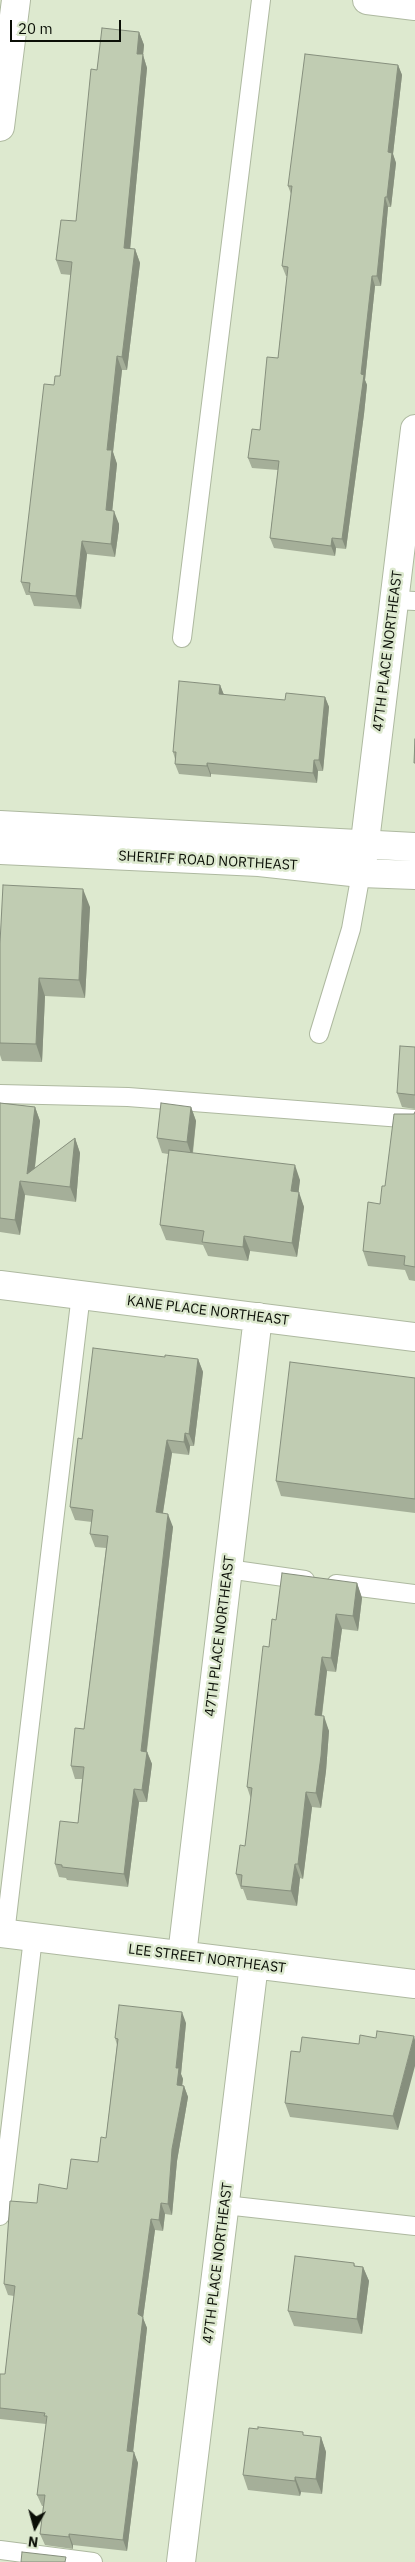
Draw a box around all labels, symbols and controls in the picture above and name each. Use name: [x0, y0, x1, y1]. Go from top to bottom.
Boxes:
scale bar: [12, 10, 124, 42]
text: 20 m: [18, 19, 53, 38]
street label: 47TH PLACE NORTHEAST: [370, 570, 406, 732]
street label: SHERIFF ROAD NORTHEAST: [118, 848, 298, 874]
street label: KANE PLACE NORTHEAST: [126, 1293, 290, 1329]
street label: 47TH PLACE NORTHEAST: [202, 1555, 238, 1717]
street label: LEE STREET NORTHEAST: [127, 1941, 287, 1977]
street label: 47TH PLACE NORTHEAST: [200, 2182, 236, 2344]
north arrow: [10, 2502, 60, 2552]
text: N: [27, 2532, 39, 2551]

